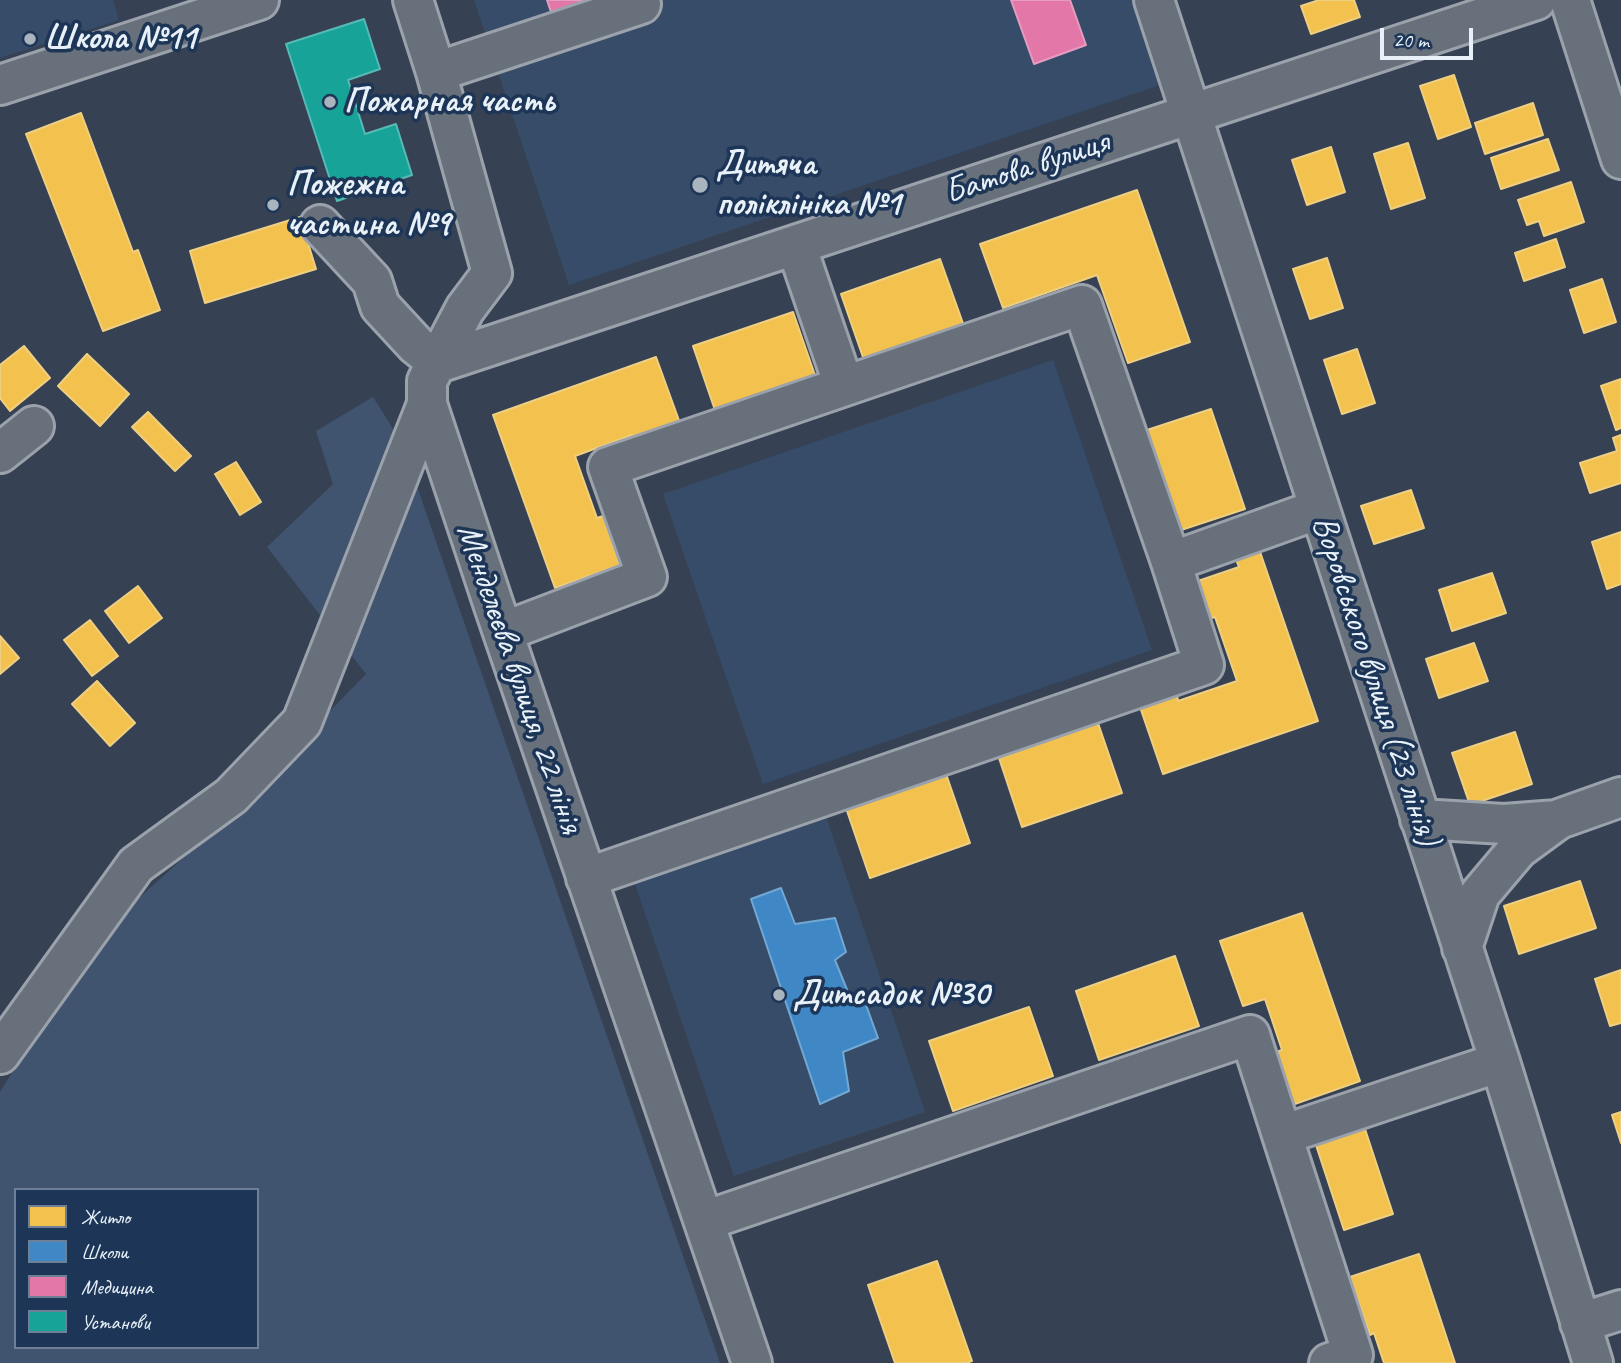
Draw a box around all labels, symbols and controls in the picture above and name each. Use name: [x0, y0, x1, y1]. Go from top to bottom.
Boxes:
scale bar: [1383, 14, 1476, 58]
place label: Школа №11: [44, 18, 196, 60]
text: 20 m: [1393, 27, 1429, 53]
marker: Школа №11: [22, 31, 38, 47]
place label: Пожарная часть: [344, 81, 554, 123]
marker: Пожарная часть: [322, 94, 338, 110]
street label: Батова вулиця: [940, 122, 1114, 214]
place label: Дитяча поліклініка №1: [716, 144, 901, 226]
place label: Пожежна частина №9: [287, 164, 450, 246]
marker: Дитяча поліклініка №1: [690, 175, 710, 195]
marker: Пожежна частина №9: [265, 197, 281, 213]
street label: Воровського вулиця (23 лiнiя): [1302, 511, 1448, 851]
street label: Менделєєва вулиця, 22 лінія: [446, 519, 592, 839]
place label: Дитсадок №30: [793, 974, 989, 1016]
marker: Дитсадок №30: [771, 987, 787, 1003]
legend: [14, 1188, 259, 1349]
text: Житло: [81, 1204, 130, 1230]
text: Школи: [81, 1239, 128, 1265]
text: Медицина: [81, 1274, 153, 1300]
text: Установи: [81, 1309, 150, 1335]

